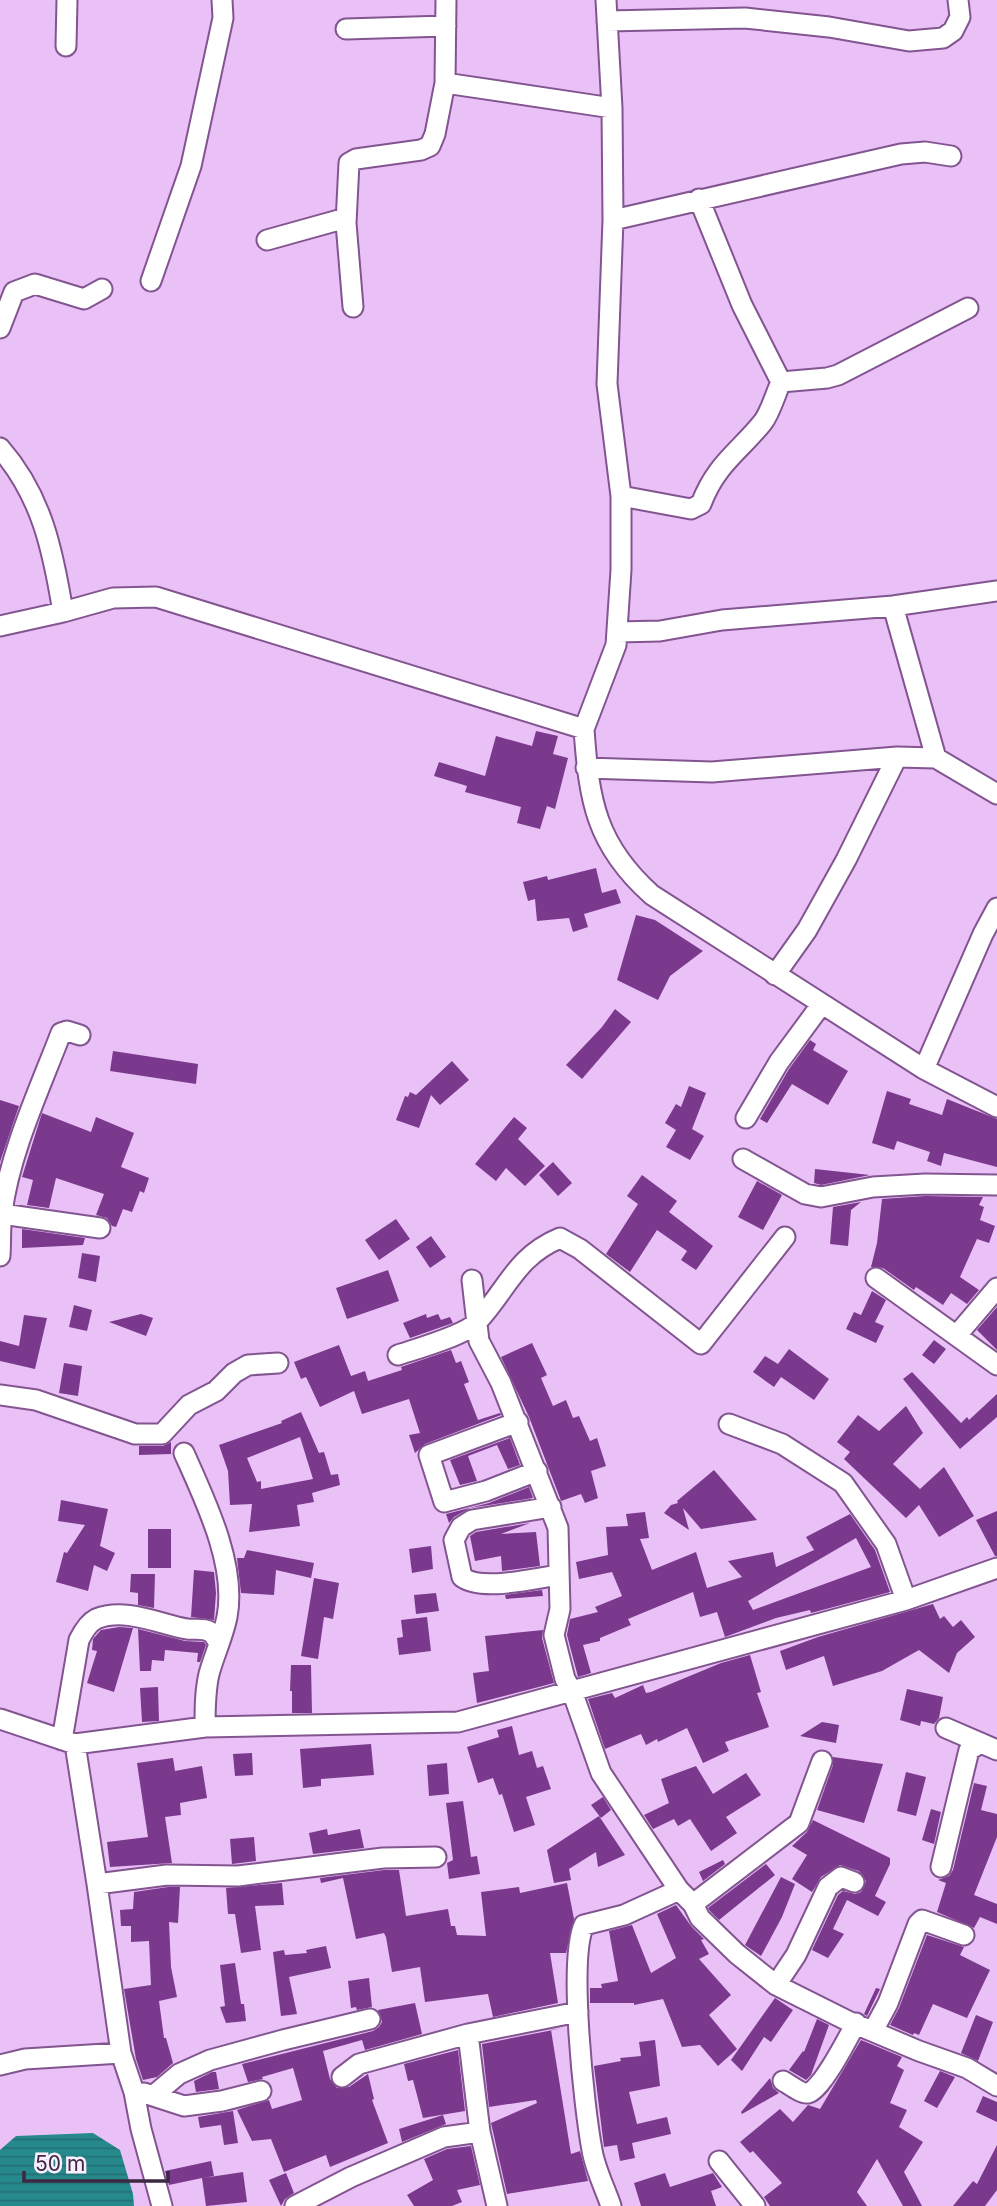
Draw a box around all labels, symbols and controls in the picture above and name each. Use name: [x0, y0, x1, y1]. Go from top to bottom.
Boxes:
scale bar: [24, 2140, 168, 2184]
text: 50 m: [35, 2151, 85, 2176]

